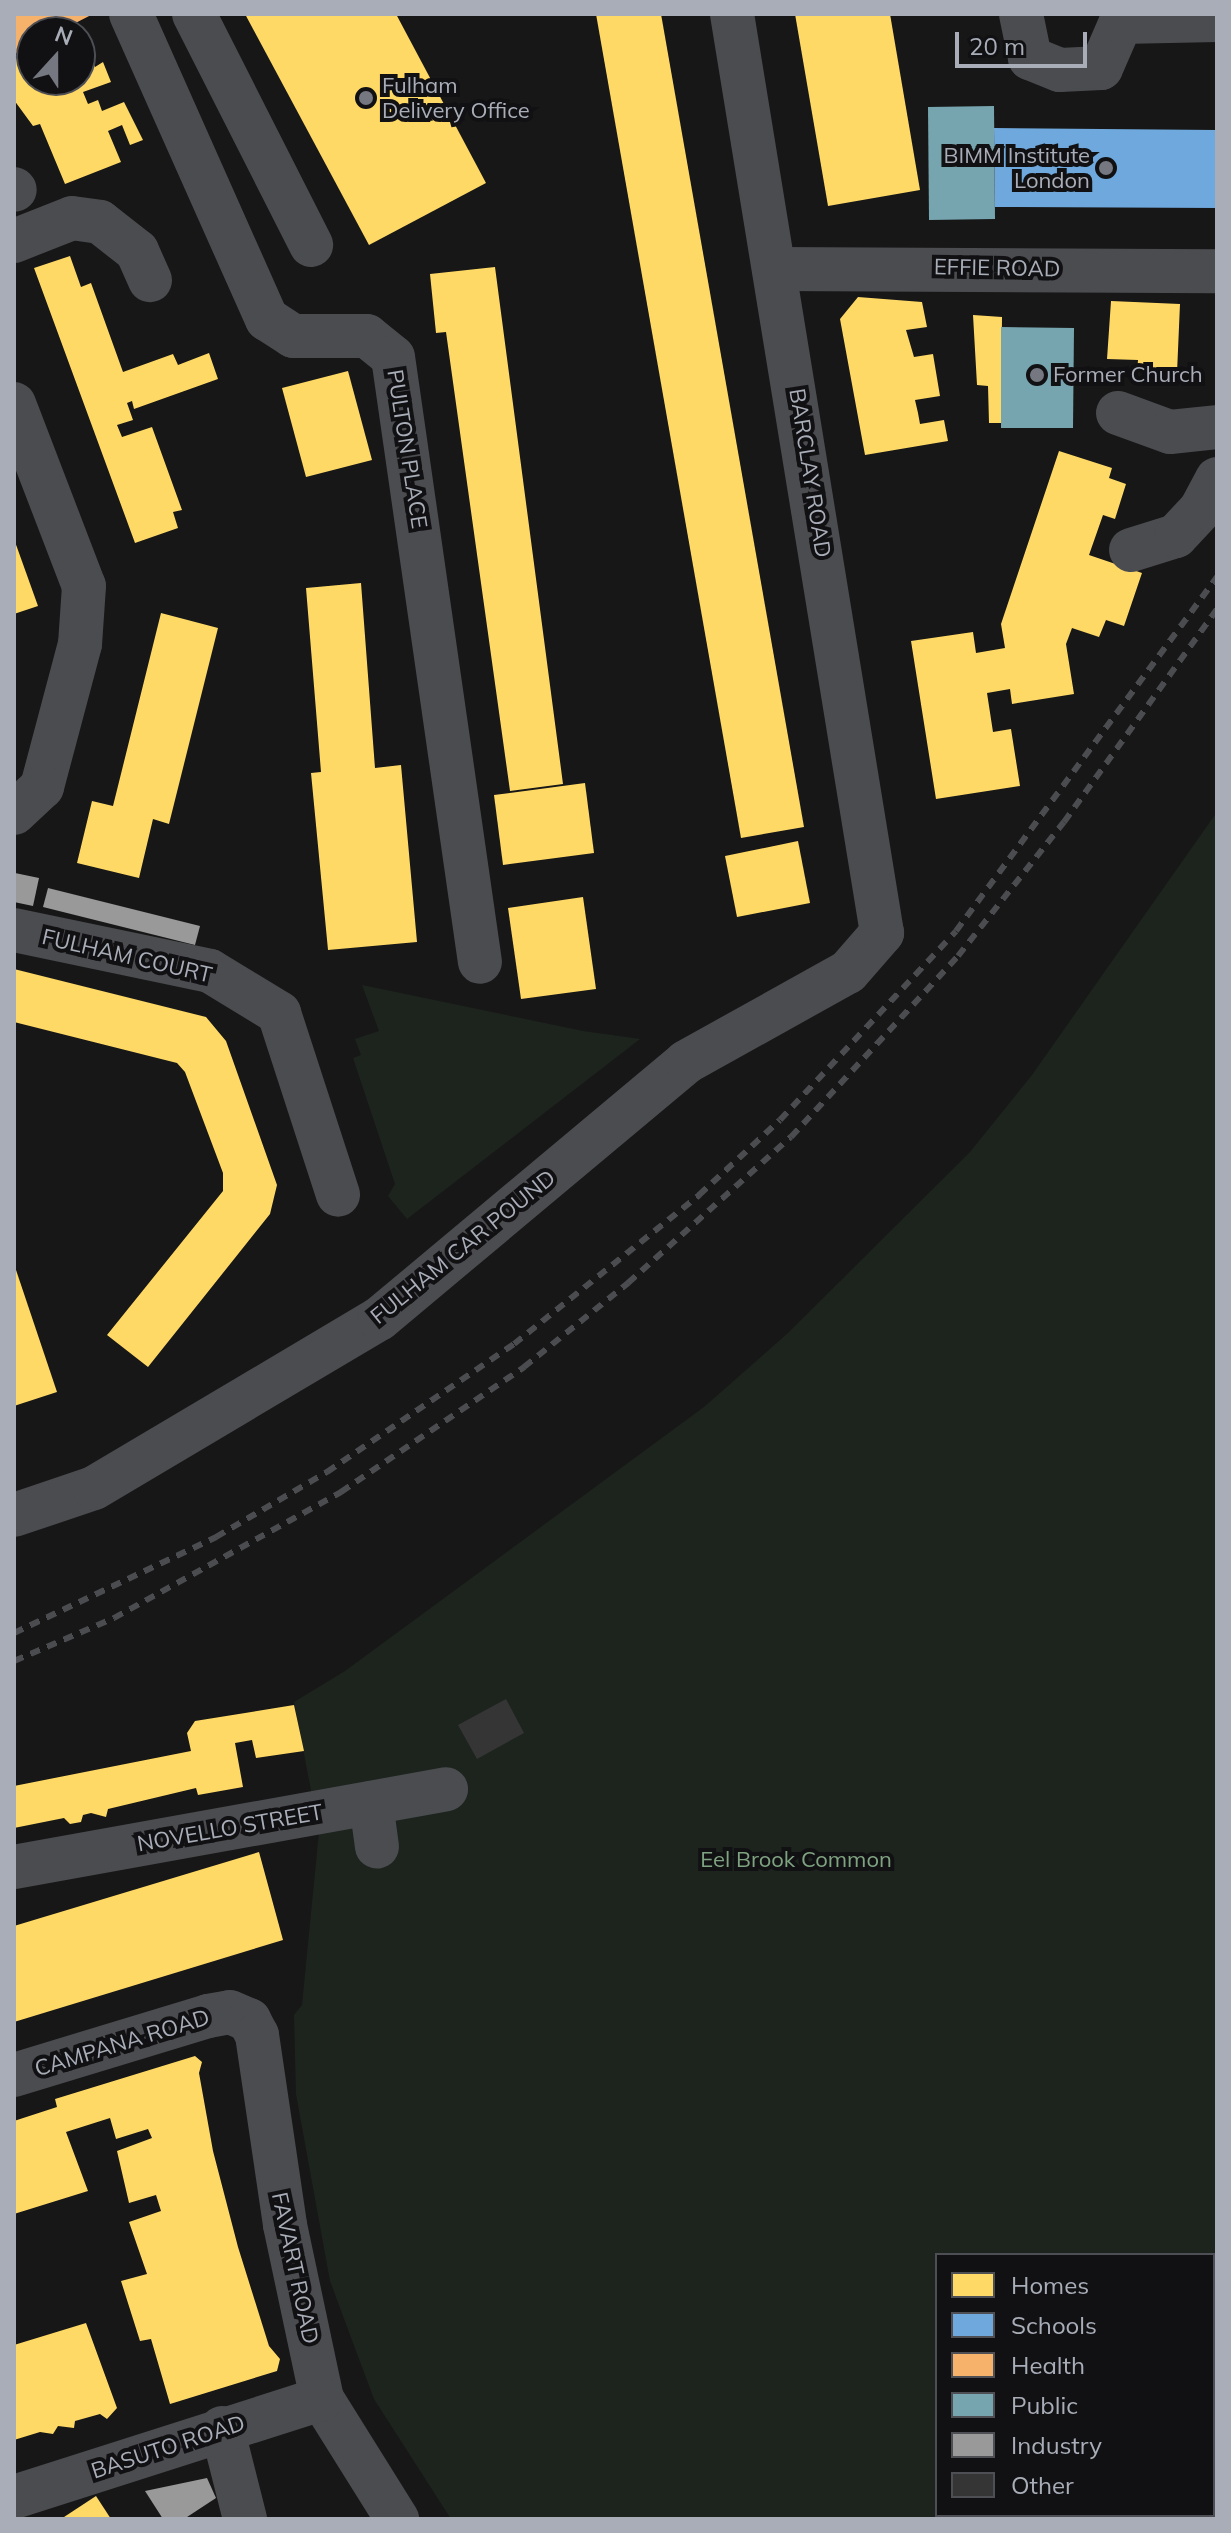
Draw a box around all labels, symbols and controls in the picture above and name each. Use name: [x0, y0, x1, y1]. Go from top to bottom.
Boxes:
north arrow: [16, 16, 96, 96]
scale bar: [959, 16, 1091, 66]
text: N: [51, 19, 77, 52]
text: 20 m: [969, 31, 1025, 61]
place label: Fulham Delivery Office: [382, 72, 530, 124]
marker: Fulham Delivery Office: [357, 89, 375, 107]
place label: BIMM Institute London: [944, 142, 1090, 194]
marker: BIMM Institute London: [1097, 159, 1115, 177]
street label: EFFIE ROAD: [934, 254, 1060, 282]
place label: Former Church: [1053, 362, 1203, 388]
marker: Former Church: [1028, 366, 1046, 384]
street label: PULTON PLACE: [381, 368, 433, 530]
street label: BARCLAY ROAD: [784, 387, 836, 559]
street label: FULHAM COURT: [39, 924, 215, 988]
street label: FULHAM CAR POUND: [365, 1164, 561, 1330]
street label: NOVELLO STREET: [135, 1799, 325, 1857]
park label: Eel Brook Common: [700, 1847, 892, 1873]
street label: CAMPANA ROAD: [31, 2004, 213, 2082]
street label: FAVART ROAD: [266, 2190, 324, 2346]
legend: [935, 2253, 1215, 2517]
text: Homes: [1011, 2270, 1089, 2300]
text: Schools: [1011, 2310, 1097, 2340]
text: Health: [1011, 2350, 1085, 2380]
text: Public: [1011, 2390, 1078, 2420]
street label: BASUTO ROAD: [88, 2410, 248, 2484]
text: Industry: [1011, 2430, 1102, 2460]
text: Other: [1011, 2470, 1074, 2500]

